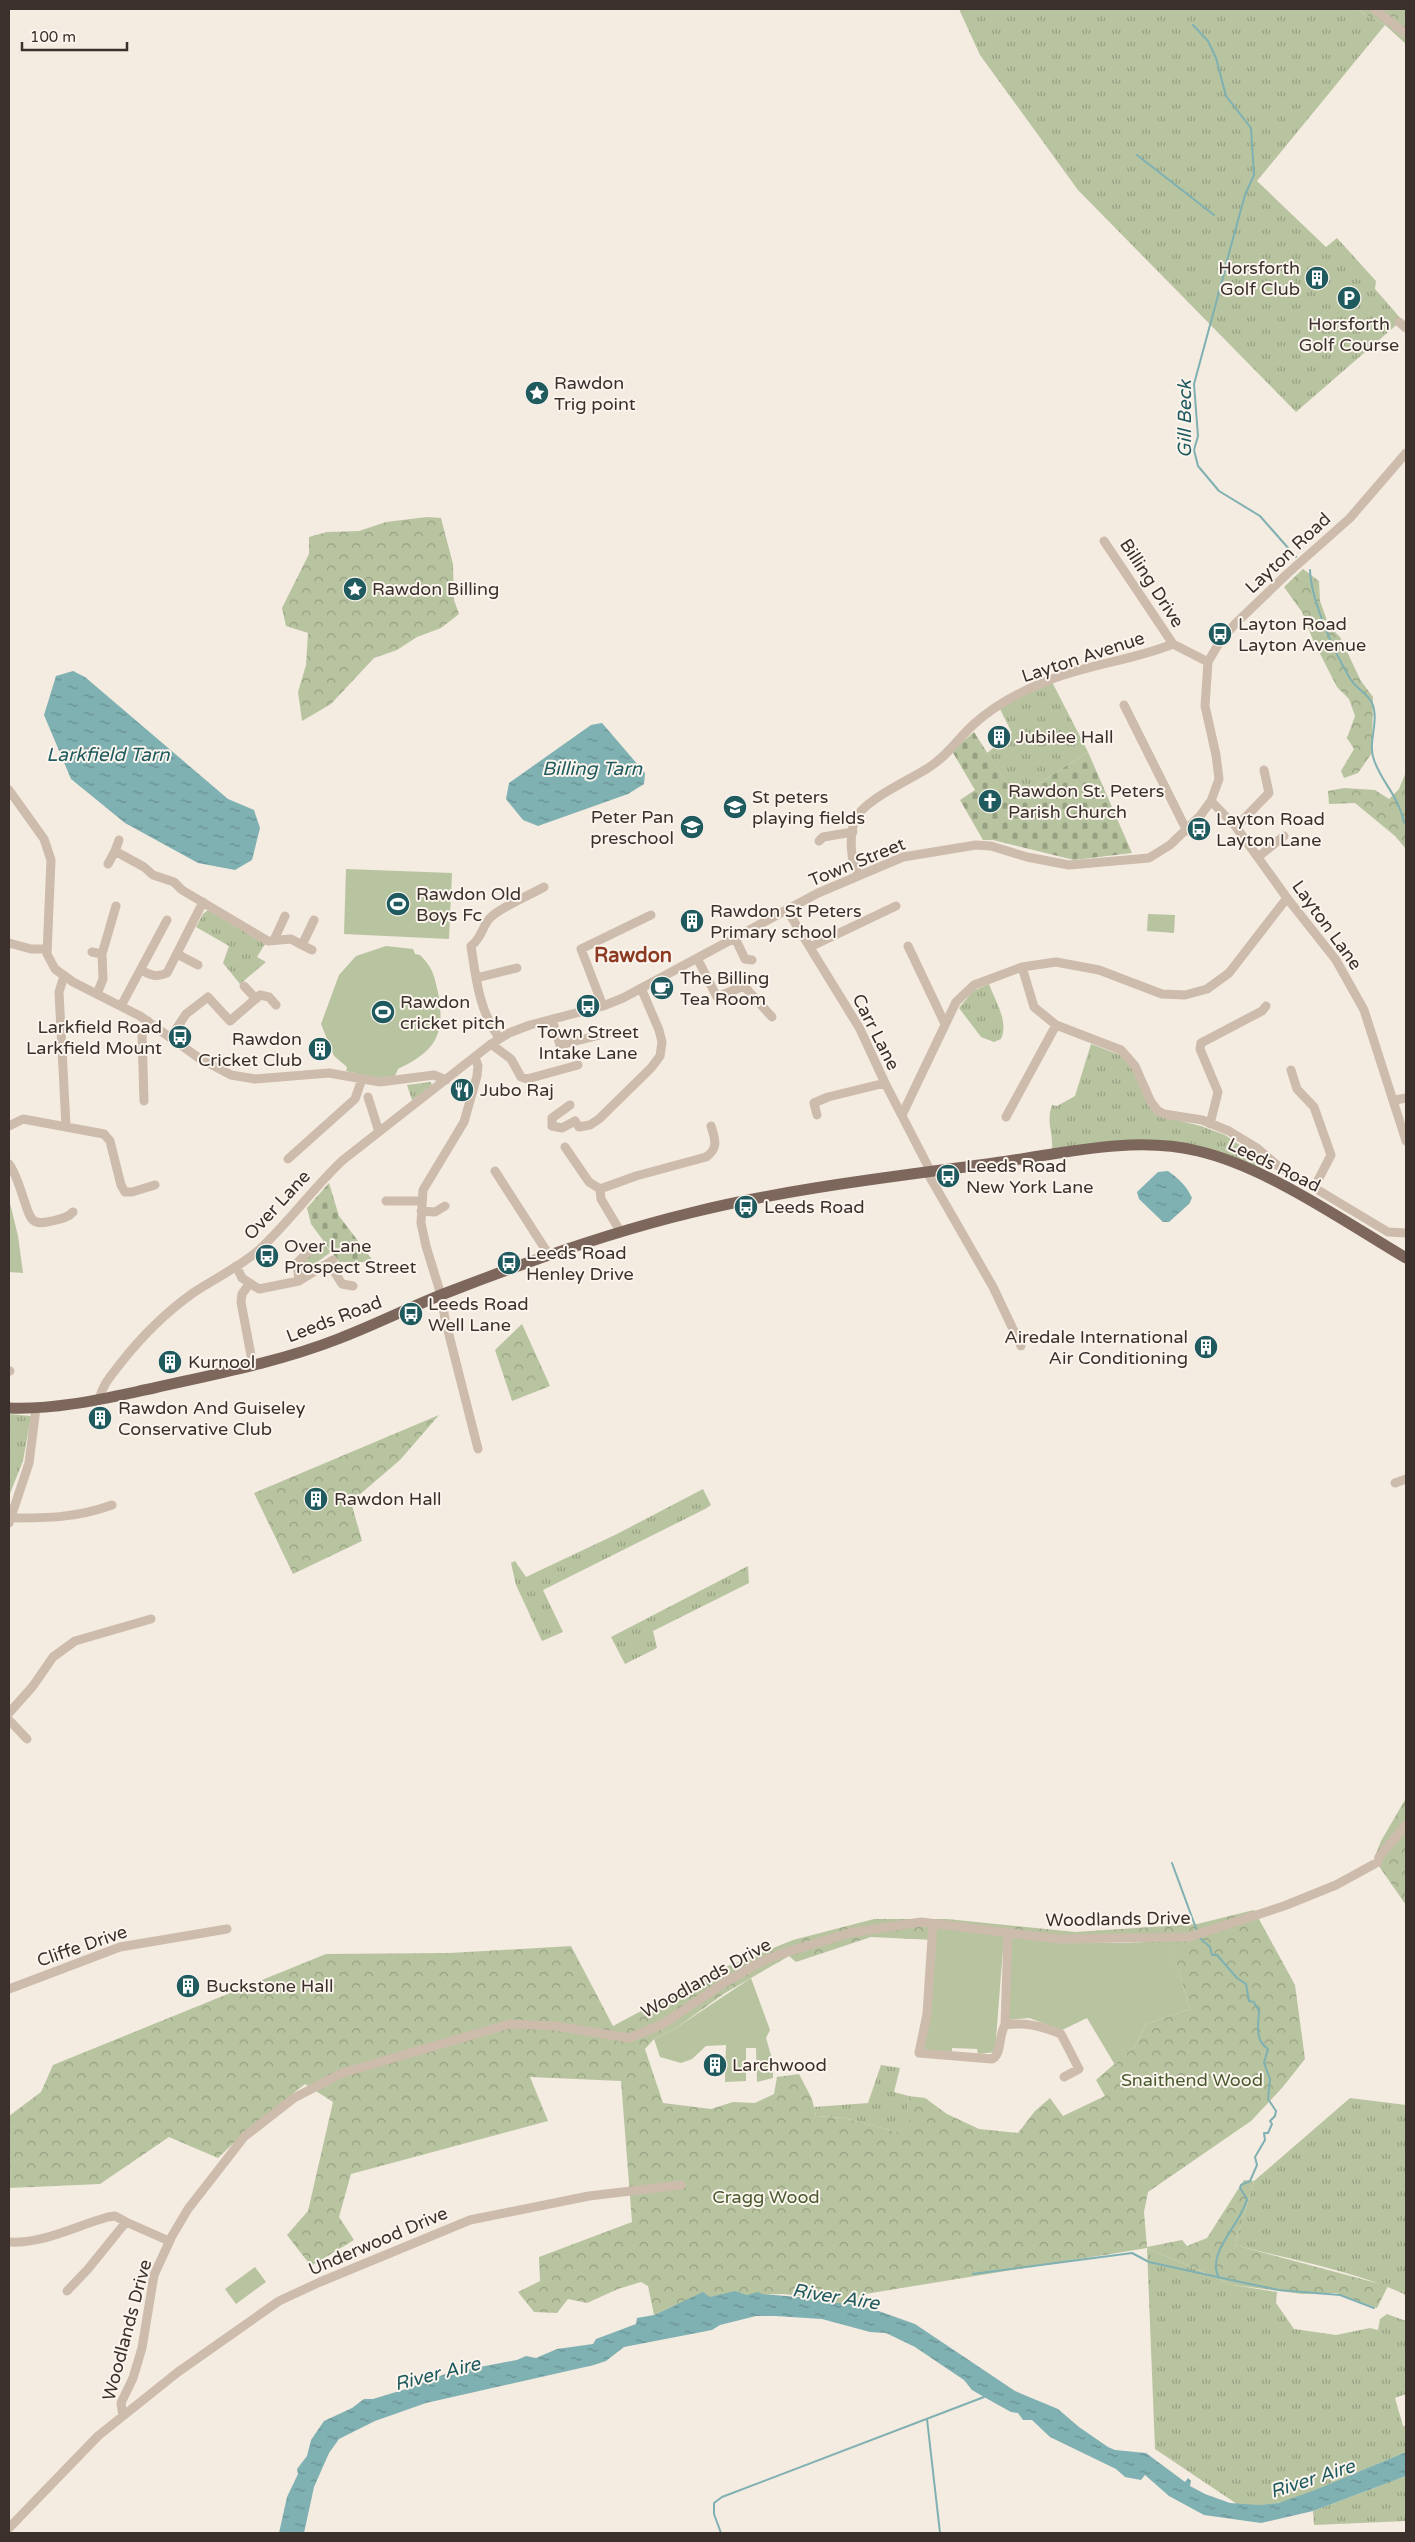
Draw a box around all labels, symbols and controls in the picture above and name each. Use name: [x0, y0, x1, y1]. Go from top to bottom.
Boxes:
scale bar: [22, 20, 128, 52]
text: 100 m: [30, 28, 76, 46]
place label: Horsforth Golf Club: [1218, 257, 1300, 300]
building icon: Horsforth Golf Club: [1304, 265, 1330, 291]
parking icon: Horsforth Golf Course: [1336, 285, 1362, 311]
place label: Horsforth Golf Course: [1299, 313, 1399, 356]
place label: Rawdon Trig point: [554, 372, 636, 415]
water label: Gill Beck: [1174, 378, 1196, 458]
place icon: Rawdon Trig point: [524, 380, 550, 406]
street label: Layton Road: [1241, 508, 1335, 598]
street label: Billing Drive: [1115, 534, 1189, 632]
place icon: Rawdon Billing: [342, 576, 368, 602]
place label: Rawdon Billing: [372, 578, 499, 600]
place label: Layton Road Layton Avenue: [1238, 613, 1366, 656]
bus stop icon: Layton Road Layton Avenue: [1207, 621, 1233, 647]
street label: Layton Avenue: [1019, 627, 1147, 687]
building icon: Jubilee Hall: [986, 724, 1012, 750]
place label: Jubilee Hall: [1016, 726, 1113, 748]
water label: Larkfield Tarn: [46, 744, 170, 766]
water label: Billing Tarn: [542, 758, 642, 780]
place label: Rawdon St. Peters Parish Church: [1008, 780, 1164, 823]
place label: St peters playing fields: [752, 786, 865, 829]
church icon: Rawdon St. Peters Parish Church: [977, 788, 1003, 814]
school or university icon: St peters playing fields: [722, 794, 748, 820]
place label: Peter Pan preschool: [590, 806, 674, 849]
place label: Layton Road Layton Lane: [1216, 808, 1325, 851]
school or university icon: Peter Pan preschool: [679, 814, 705, 840]
bus stop icon: Layton Road Layton Lane: [1186, 816, 1212, 842]
street label: Town Street: [806, 833, 909, 891]
street label: Layton Lane: [1287, 876, 1367, 974]
place label: Rawdon Old Boys Fc: [416, 883, 521, 926]
sports icon: Rawdon Old Boys Fc: [385, 891, 411, 917]
place label: Rawdon St Peters Primary school: [710, 900, 862, 943]
building icon: Rawdon St Peters Primary school: [679, 908, 705, 934]
district label: Rawdon: [594, 944, 672, 968]
place label: The Billing Tea Room: [680, 967, 769, 1010]
cafe icon: The Billing Tea Room: [649, 975, 675, 1001]
street label: Carr Lane: [847, 990, 905, 1074]
place label: Rawdon cricket pitch: [400, 991, 505, 1034]
bus stop icon: Town Street Intake Lane: [575, 993, 601, 1019]
sports icon: Rawdon cricket pitch: [370, 999, 396, 1025]
place label: Larkfield Road Larkfield Mount: [26, 1016, 162, 1059]
place label: Town Street Intake Lane: [537, 1021, 639, 1064]
bus stop icon: Larkfield Road Larkfield Mount: [167, 1024, 193, 1050]
place label: Rawdon Cricket Club: [198, 1028, 302, 1071]
building icon: Rawdon Cricket Club: [307, 1036, 333, 1062]
restaurant icon: Jubo Raj: [449, 1077, 475, 1103]
place label: Jubo Raj: [480, 1079, 554, 1101]
street label: Leeds Road: [1224, 1133, 1324, 1197]
place label: Leeds Road New York Lane: [966, 1155, 1093, 1198]
bus stop icon: Leeds Road New York Lane: [935, 1163, 961, 1189]
street label: Over Lane: [239, 1166, 315, 1244]
bus stop icon: Leeds Road: [733, 1194, 759, 1220]
place label: Leeds Road: [764, 1196, 865, 1218]
place label: Over Lane Prospect Street: [284, 1235, 416, 1278]
place label: Leeds Road Henley Drive: [526, 1242, 634, 1285]
bus stop icon: Over Lane Prospect Street: [254, 1243, 280, 1269]
bus stop icon: Leeds Road Henley Drive: [496, 1250, 522, 1276]
street label: Leeds Road: [283, 1291, 385, 1347]
place label: Leeds Road Well Lane: [428, 1293, 529, 1336]
bus stop icon: Leeds Road Well Lane: [398, 1301, 424, 1327]
place label: Airedale International Air Conditioning: [1004, 1326, 1188, 1369]
building icon: Airedale International Air Conditioning: [1193, 1334, 1219, 1360]
building icon: Kurnool: [157, 1349, 183, 1375]
place label: Kurnool: [188, 1351, 255, 1373]
place label: Rawdon And Guiseley Conservative Club: [118, 1397, 306, 1440]
building icon: Rawdon And Guiseley Conservative Club: [87, 1405, 113, 1431]
building icon: Rawdon Hall: [303, 1486, 329, 1512]
place label: Rawdon Hall: [334, 1488, 442, 1510]
street label: Woodlands Drive: [1045, 1907, 1191, 1931]
street label: Cliffe Drive: [34, 1920, 130, 1972]
street label: Woodlands Drive: [637, 1933, 775, 2023]
building icon: Buckstone Hall: [175, 1973, 201, 1999]
place label: Buckstone Hall: [206, 1975, 333, 1997]
building icon: Larchwood: [702, 2052, 728, 2078]
place label: Larchwood: [732, 2054, 827, 2076]
park label: Snaithend Wood: [1121, 2069, 1263, 2091]
park label: Cragg Wood: [712, 2186, 820, 2208]
street label: Underwood Drive: [305, 2202, 451, 2280]
street label: Woodlands Drive: [98, 2257, 156, 2403]
water label: River Aire: [791, 2279, 882, 2315]
water label: River Aire: [392, 2352, 484, 2395]
water label: River Aire: [1267, 2455, 1359, 2503]

